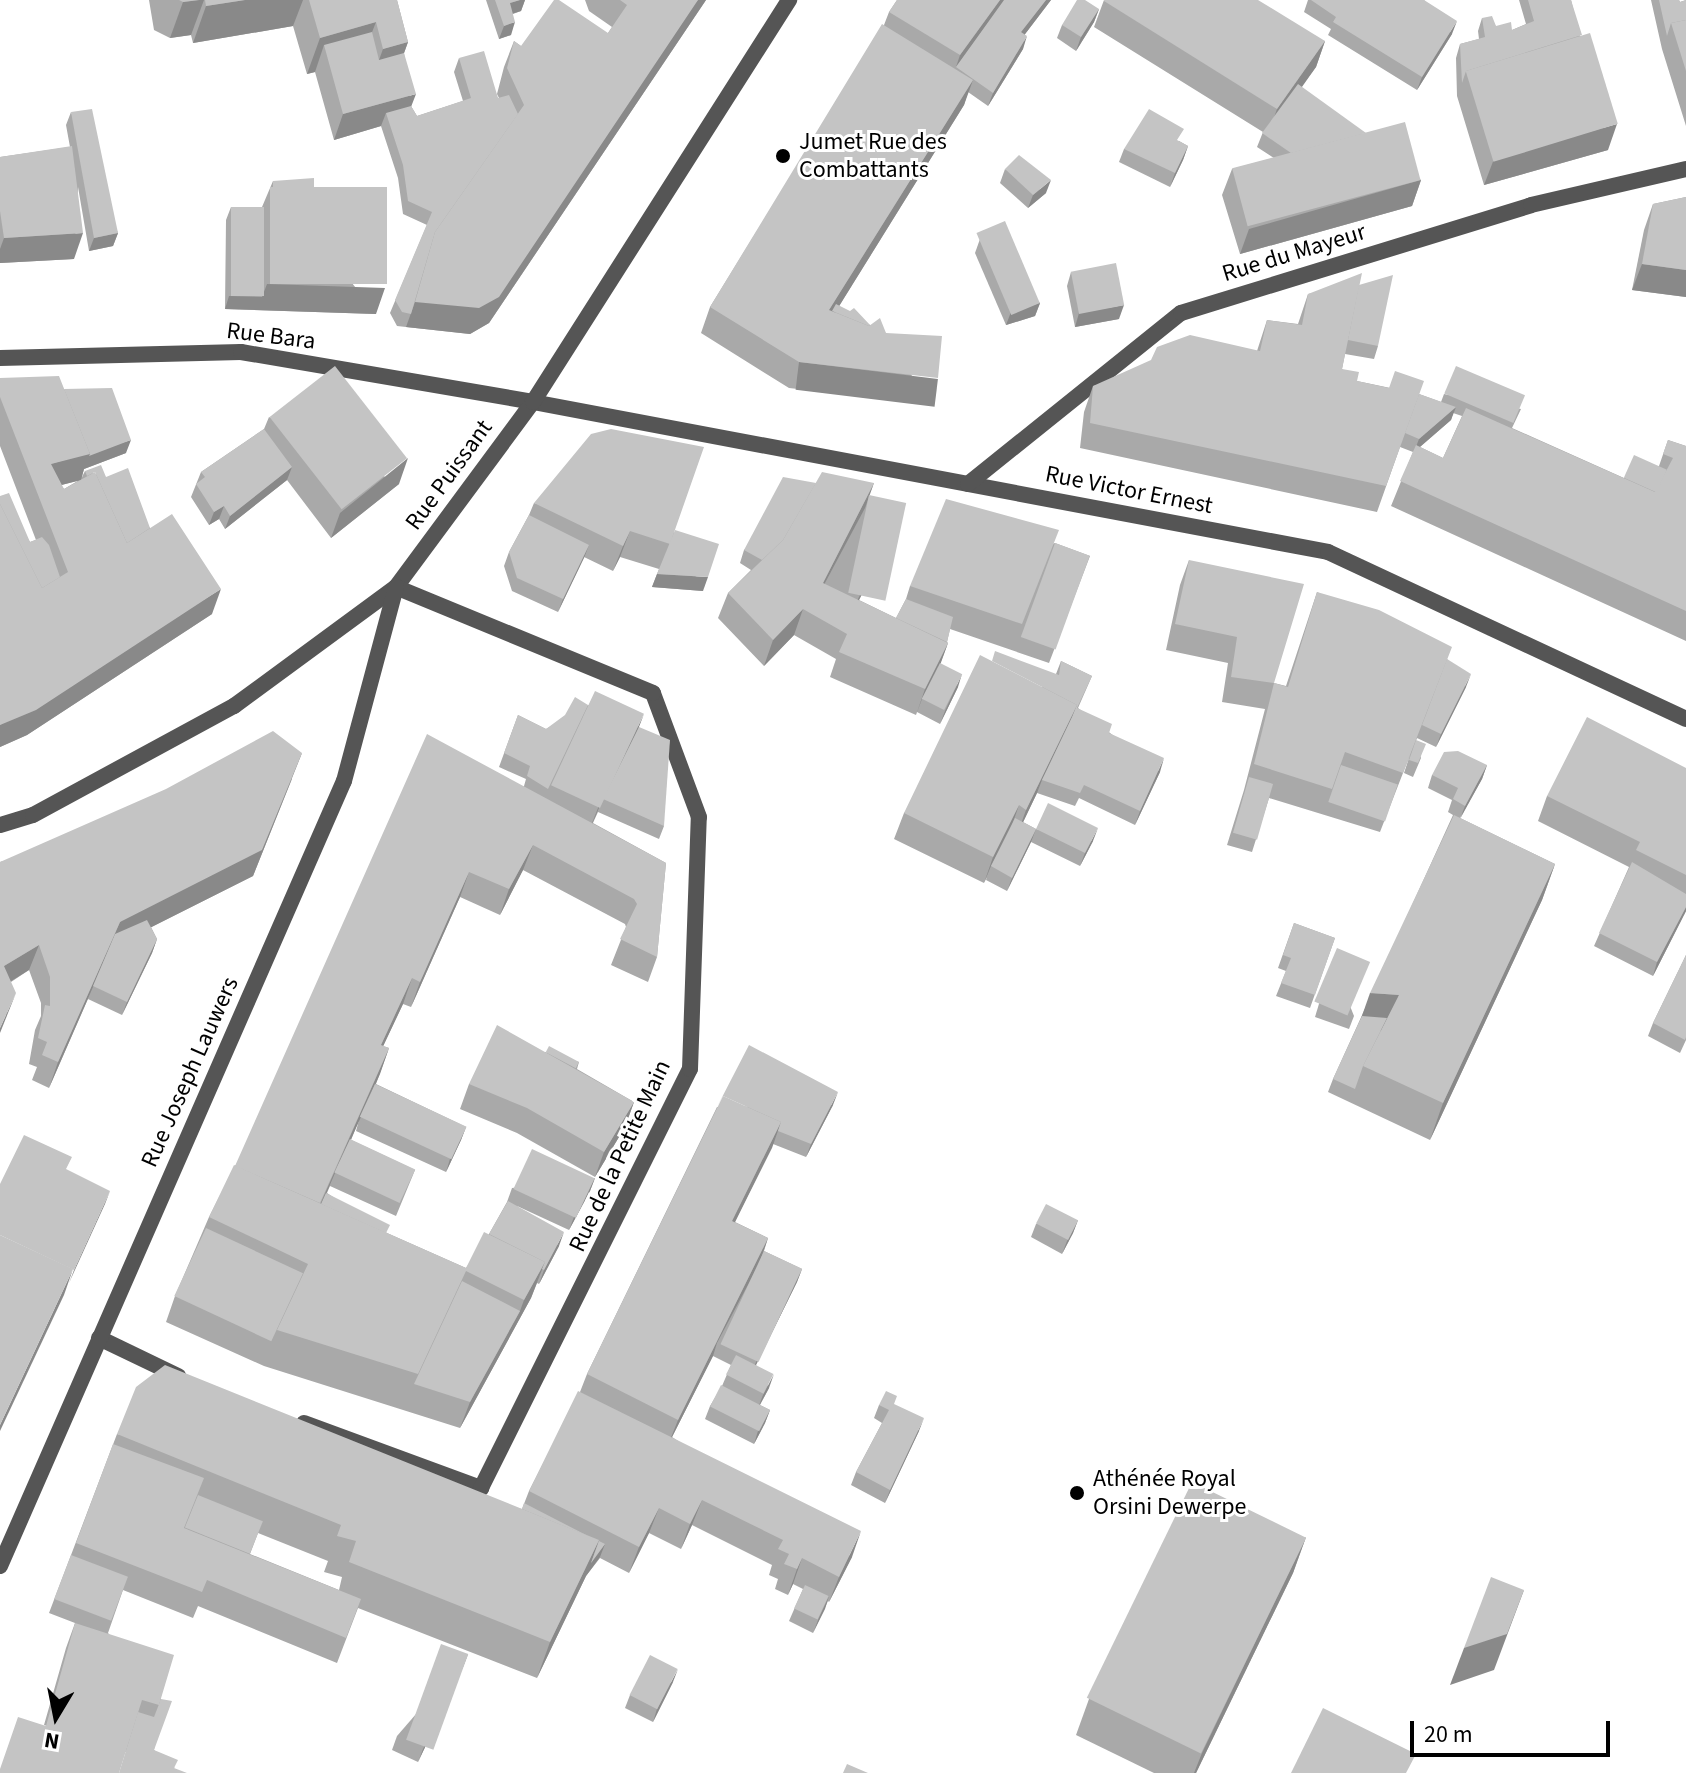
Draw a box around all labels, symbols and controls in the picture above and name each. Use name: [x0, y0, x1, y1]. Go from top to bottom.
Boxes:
place label: Jumet Rue des Combattants: [799, 128, 947, 184]
marker: Jumet Rue des Combattants: [774, 147, 792, 165]
street label: Rue du Mayeur: [1219, 218, 1369, 288]
street label: Rue Bara: [225, 316, 317, 356]
street label: Rue Puissant: [399, 414, 499, 536]
street label: Rue Victor Ernest: [1043, 460, 1215, 520]
street label: Rue Joseph Lauwers: [135, 972, 245, 1172]
street label: Rue de la Petite Main: [563, 1056, 677, 1256]
place label: Athénée Royal Orsini Dewerpe: [1093, 1465, 1246, 1521]
marker: Athénée Royal Orsini Dewerpe: [1068, 1484, 1086, 1502]
north arrow: [16, 1677, 96, 1757]
scale bar: [1414, 1705, 1614, 1755]
text: 20 m: [1424, 1717, 1473, 1752]
text: N: [42, 1724, 62, 1758]

